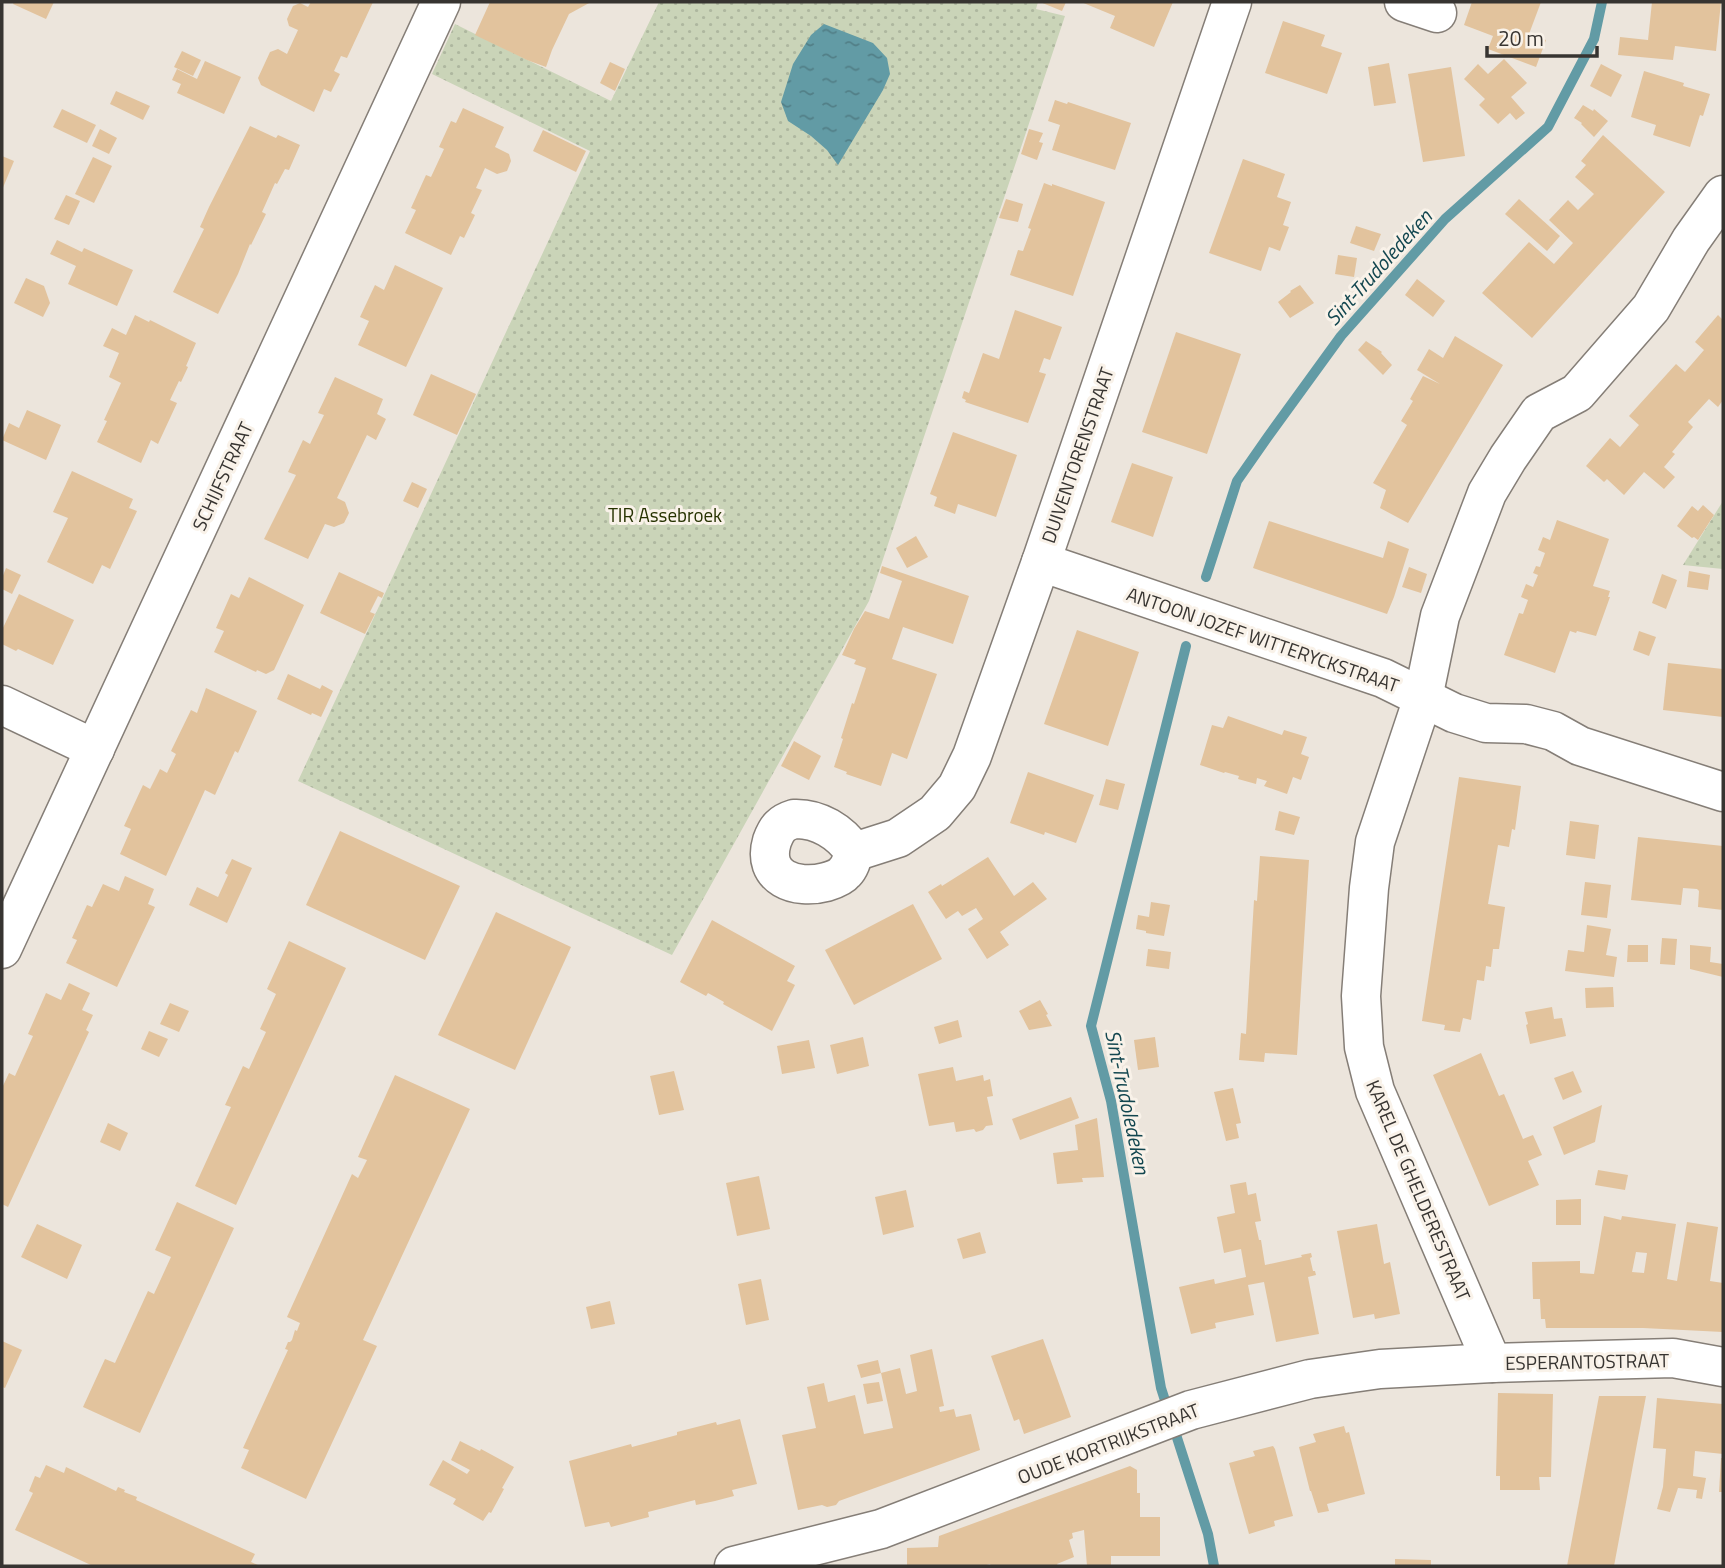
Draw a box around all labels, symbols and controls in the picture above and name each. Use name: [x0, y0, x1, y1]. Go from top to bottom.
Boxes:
scale bar: [1487, 14, 1597, 58]
text: 20 m: [1498, 22, 1544, 54]
water label: Sint-Trudoledeken: [1317, 201, 1439, 332]
street label: DUIVENTORENSTRAAT: [1033, 363, 1121, 547]
street label: SCHIJFSTRAAT: [184, 417, 260, 535]
park label: TIR Assebroek: [608, 500, 722, 529]
street label: ANTOON JOZEF WITTERYCKSTRAAT: [1123, 579, 1403, 699]
water label: Sint-Trudoledeken: [1097, 1027, 1159, 1178]
street label: KAREL DE GHELDERESTRAAT: [1359, 1075, 1479, 1305]
street label: ESPERANTOSTRAAT: [1505, 1345, 1669, 1377]
street label: OUDE KORTRIJKSTRAAT: [1013, 1395, 1203, 1491]

